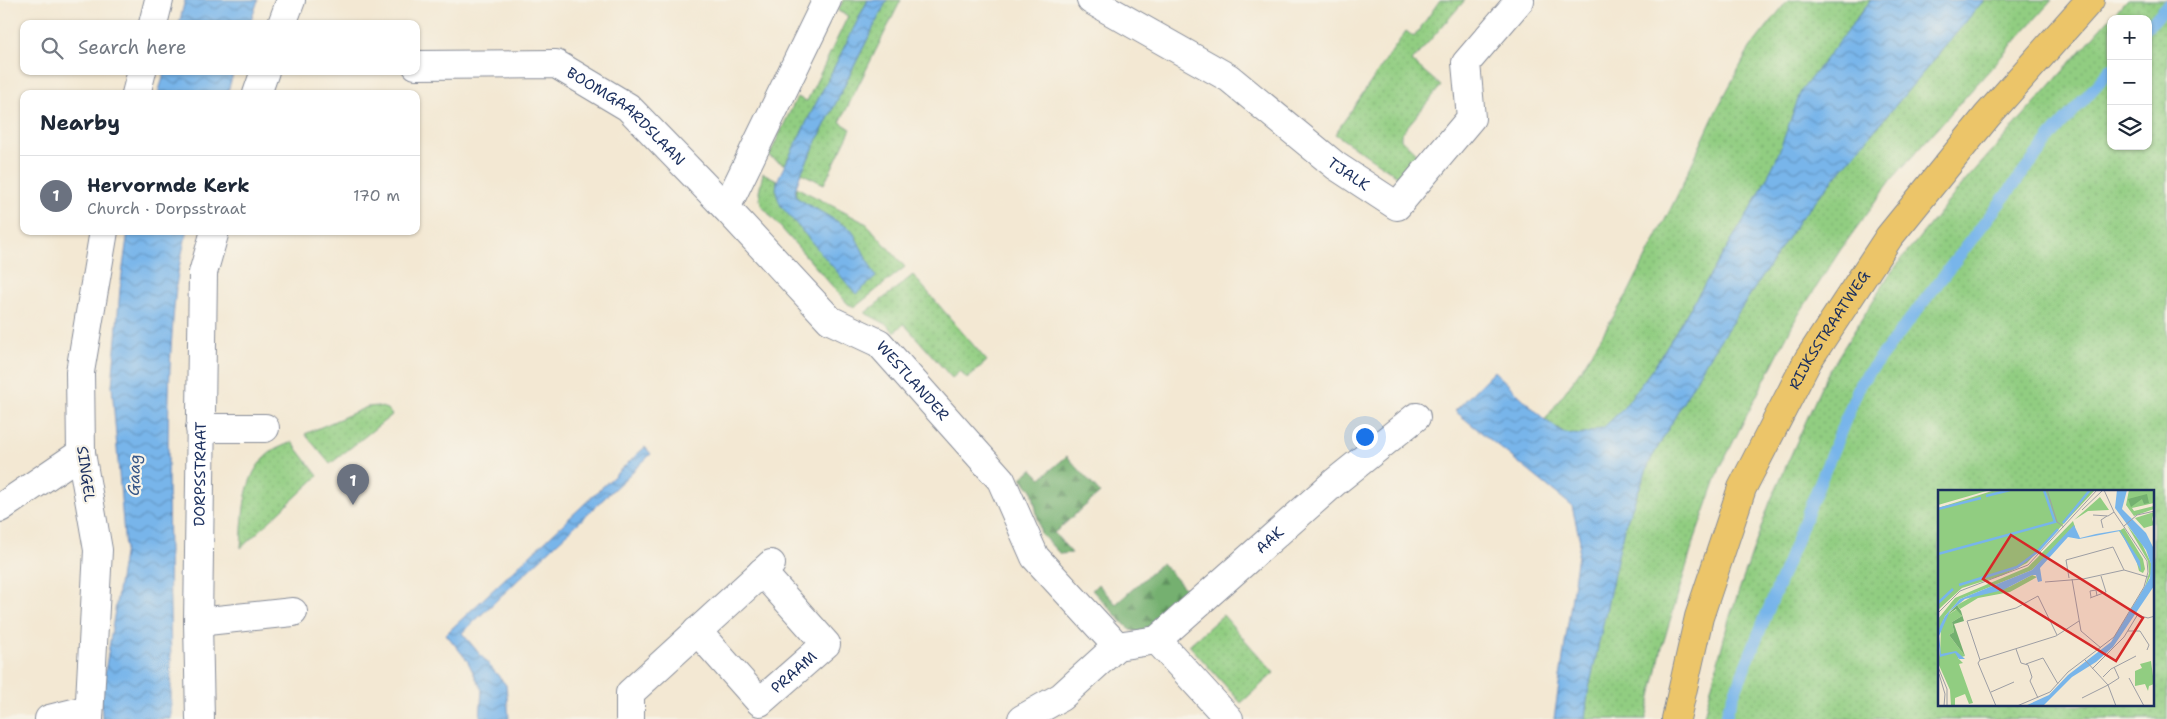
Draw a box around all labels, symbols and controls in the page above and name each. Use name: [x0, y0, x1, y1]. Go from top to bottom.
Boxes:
map controls: [2107, 15, 2152, 150]
button: +: [2107, 15, 2152, 60]
search box: [20, 20, 420, 75]
icon: search: [38, 34, 66, 62]
text: Search here: [78, 35, 187, 60]
button: −: [2107, 60, 2152, 105]
street label: BOOMGAARDSLAAN: [563, 63, 689, 170]
button: layers: [2107, 105, 2152, 150]
text: Nearby: [40, 109, 120, 137]
street label: TJALK: [1323, 153, 1374, 196]
text: Hervormde Kerk: [87, 173, 250, 198]
text: 1: [52, 185, 60, 206]
text: 170 m: [353, 185, 400, 206]
text: Church · Dorpsstraat: [87, 198, 246, 219]
street label: RIJKSSTRAATWEG: [1784, 267, 1874, 393]
street label: WESTLANDER: [872, 337, 953, 425]
street label: DORPSSTRAAT: [189, 421, 211, 527]
your location: [1352, 424, 1378, 450]
street label: SINGEL: [72, 445, 100, 503]
water label: Gaag: [123, 454, 145, 496]
pin: 1: [337, 464, 369, 505]
inset map: [1938, 490, 2154, 706]
street label: AAK: [1251, 522, 1288, 558]
street label: PRAAM: [767, 647, 821, 698]

